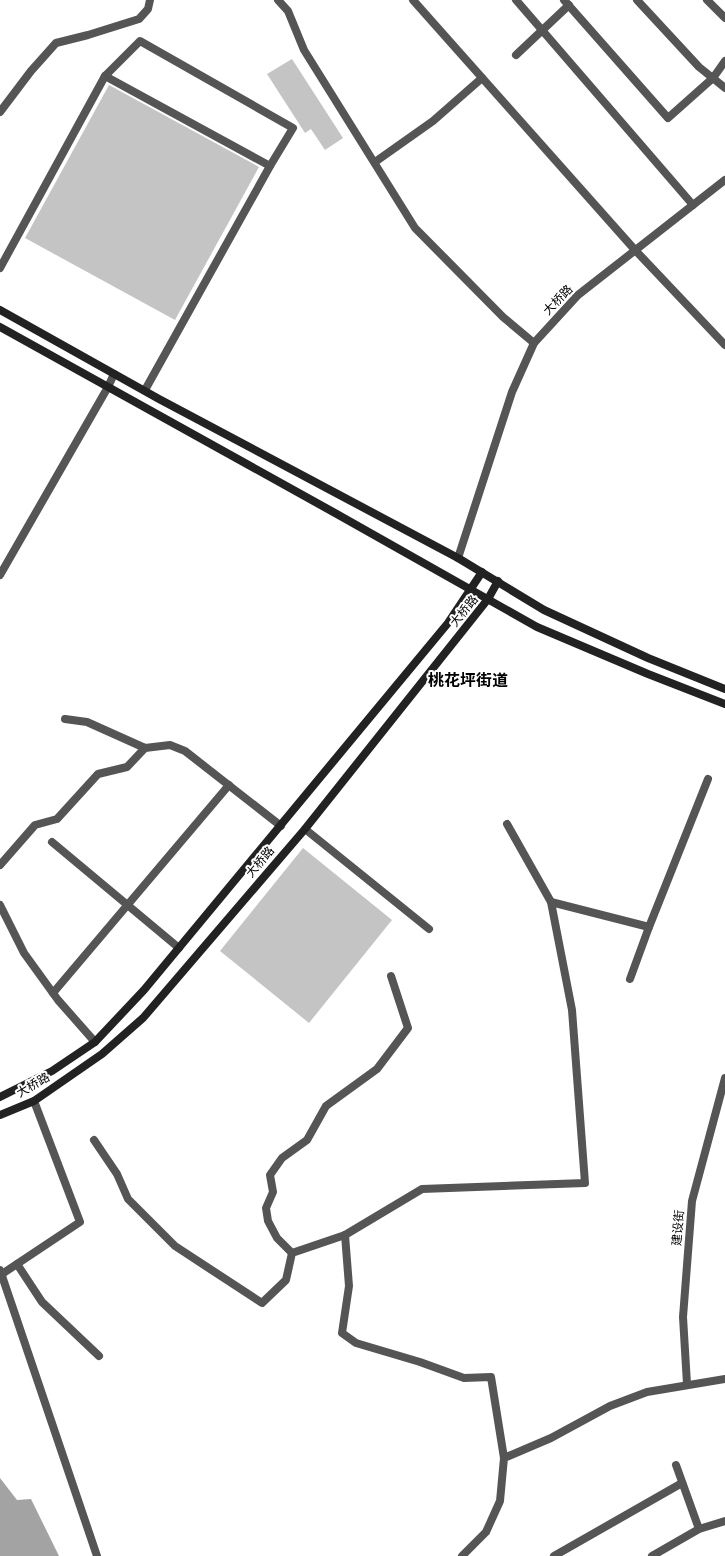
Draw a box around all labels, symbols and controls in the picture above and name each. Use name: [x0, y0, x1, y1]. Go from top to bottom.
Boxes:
street label: 大桥路: [540, 281, 576, 318]
street label: 大桥路: [446, 592, 481, 629]
district label: 桃花坪街道: [428, 670, 508, 689]
street label: 大桥路: [242, 843, 277, 880]
street label: 大桥路: [13, 1069, 52, 1100]
street label: 建设街: [668, 1209, 687, 1247]

